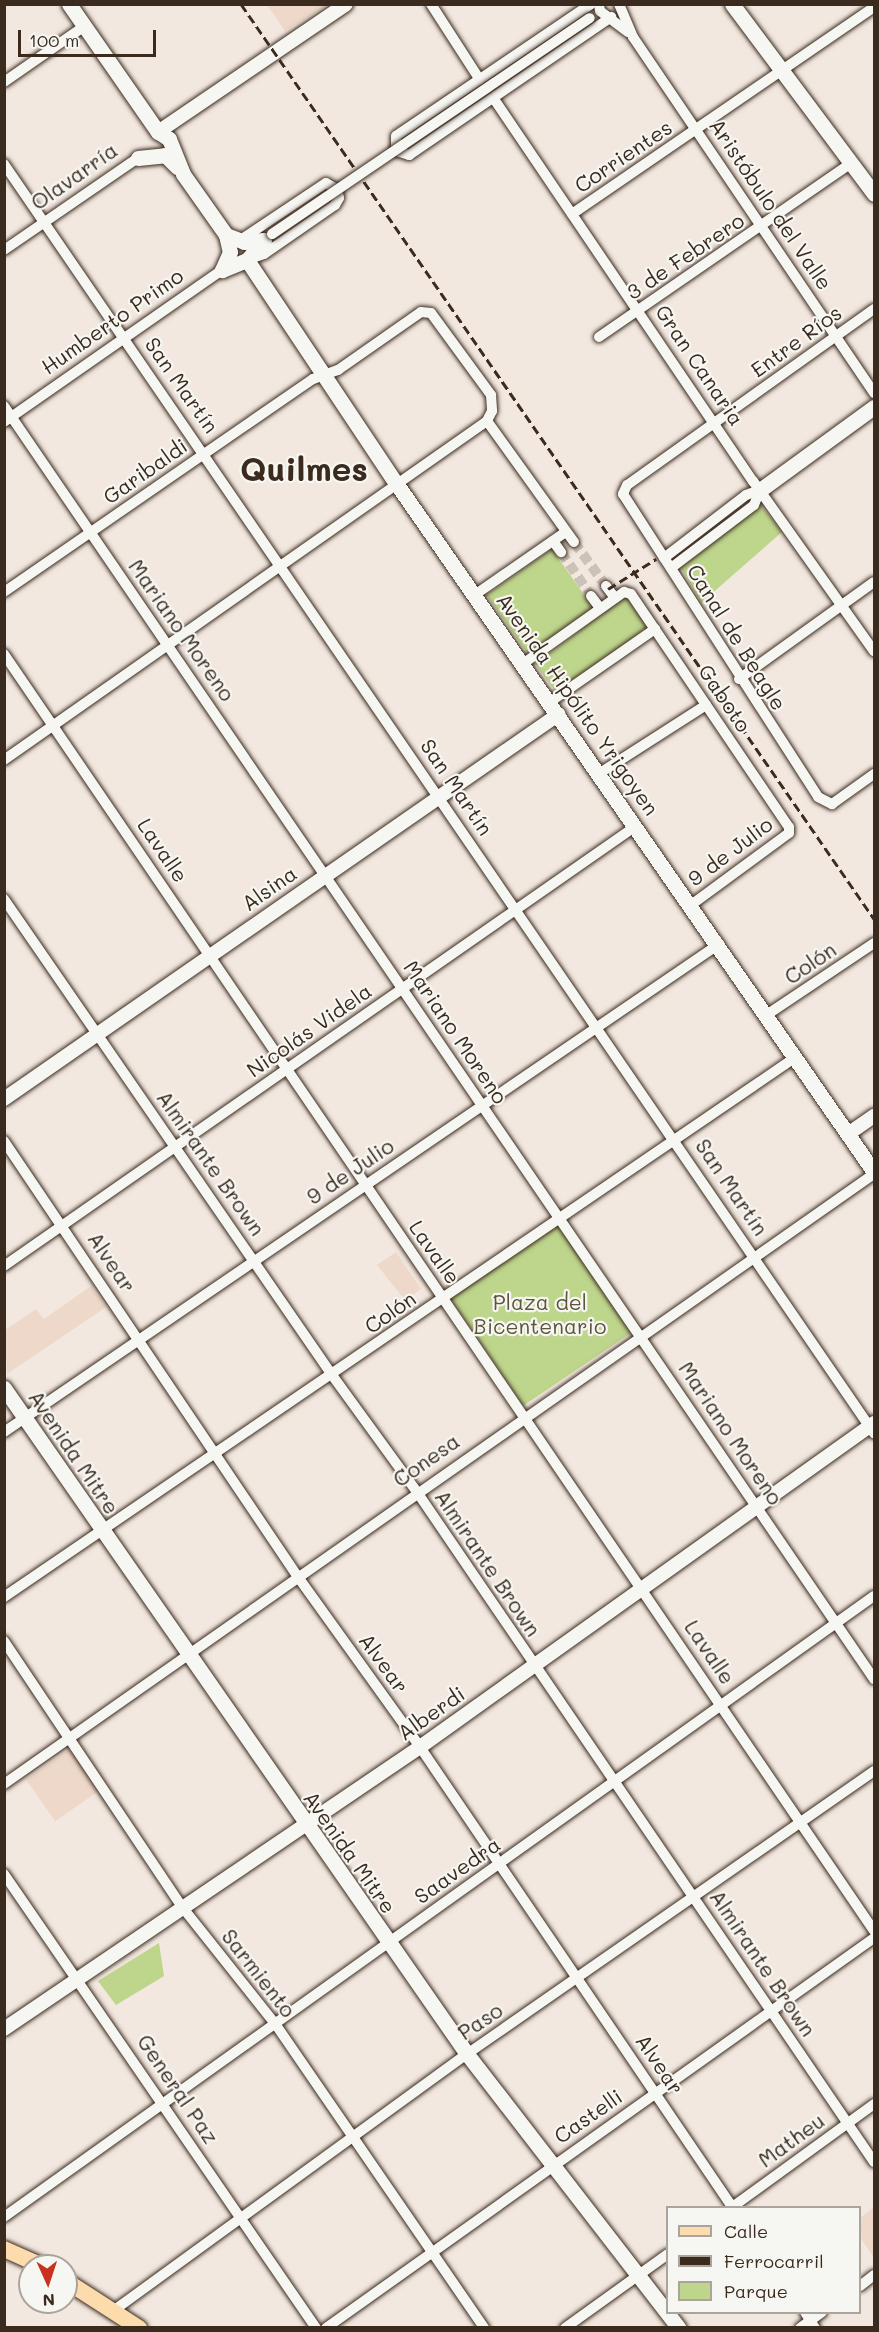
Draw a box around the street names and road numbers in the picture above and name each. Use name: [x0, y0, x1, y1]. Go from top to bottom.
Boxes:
street label: Corrientes: [570, 114, 676, 198]
street label: Aristóbulo del Valle: [704, 114, 838, 294]
street label: Olavarría: [26, 137, 122, 215]
street label: 3 de Febrero: [621, 207, 749, 305]
street label: Humberto Primo: [36, 263, 188, 379]
street label: Gran Canaria: [650, 300, 750, 430]
street label: Entre Ríos: [746, 300, 846, 382]
street label: San Martín: [140, 332, 224, 438]
street label: Garibaldi: [98, 433, 192, 509]
street label: Mariano Moreno: [124, 554, 240, 706]
street label: Canal de Beagle: [682, 559, 792, 715]
street label: Avenida Hipólito Yrigoyen: [492, 588, 664, 820]
street label: Gaboto: [693, 659, 757, 737]
street label: San Martín: [415, 734, 499, 840]
street label: 9 de Julio: [683, 811, 777, 891]
street label: Lavalle: [132, 813, 194, 887]
street label: Alsina: [237, 860, 301, 916]
street label: Colón: [779, 937, 841, 989]
street label: Mariano Moreno: [399, 956, 513, 1108]
street label: Nicolás Videla: [242, 978, 376, 1082]
street label: Almirante Brown: [152, 1086, 270, 1240]
street label: 9 de Julio: [302, 1133, 398, 1209]
street label: San Martín: [690, 1134, 774, 1240]
street label: Lavalle: [404, 1215, 466, 1289]
street label: Alvear: [83, 1227, 141, 1297]
street label: Colón: [360, 1285, 420, 1339]
street label: Mariano Moreno: [674, 1357, 788, 1509]
street label: Avenida Mitre: [23, 1385, 125, 1519]
street label: Conesa: [388, 1428, 464, 1492]
street label: Almirante Brown: [430, 1485, 546, 1641]
street label: Lavalle: [679, 1615, 741, 1689]
street label: Alvear: [354, 1628, 414, 1698]
street label: Alberdi: [392, 1681, 470, 1745]
street label: Avenida Mitre: [298, 1786, 402, 1918]
street label: Saavedra: [409, 1831, 505, 1909]
street label: Almirante Brown: [705, 1885, 821, 2041]
street label: Sarmiento: [217, 1924, 301, 2022]
street label: Paso: [453, 1997, 507, 2045]
street label: Alvear: [631, 2029, 689, 2099]
street label: General Paz: [132, 2030, 224, 2148]
street label: Castelli: [549, 2083, 627, 2149]
street label: Matheu: [753, 2108, 829, 2172]

